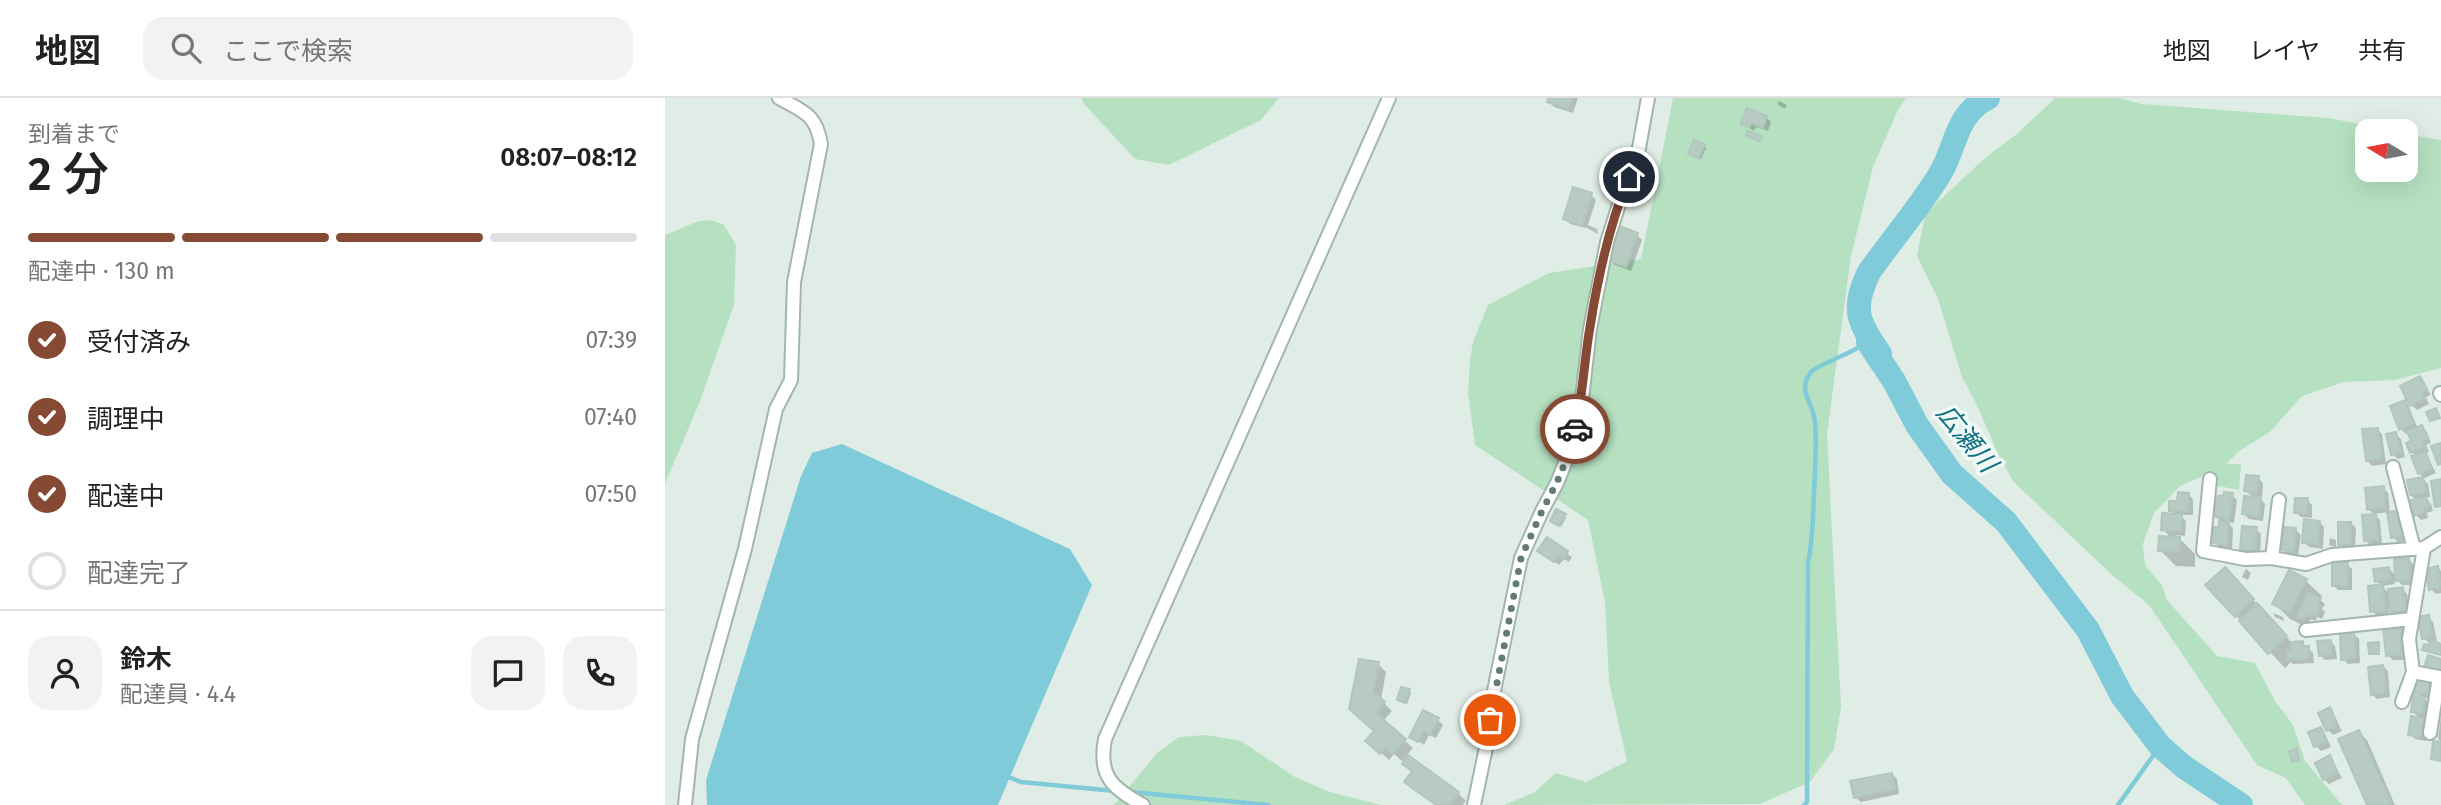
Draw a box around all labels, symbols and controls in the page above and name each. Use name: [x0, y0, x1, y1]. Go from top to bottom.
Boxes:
search box: [143, 17, 633, 80]
icon: search: [167, 29, 205, 67]
text: 地図: [35, 31, 101, 71]
text: ここで検索: [223, 36, 353, 67]
text: 地図: [2163, 37, 2211, 65]
text: レイヤ: [2249, 37, 2320, 65]
text: 共有: [2358, 37, 2406, 65]
north arrow: [2355, 119, 2419, 182]
map controls: [2355, 119, 2418, 182]
text: 到着まで: [28, 120, 120, 148]
text: 08:07–08:12: [500, 142, 637, 173]
text: 2 分: [28, 147, 109, 202]
pin: [1599, 147, 1659, 207]
icon: home: [1610, 158, 1648, 196]
text: 配達中 · 130 m: [28, 257, 175, 285]
icon: check: [28, 321, 66, 359]
text: 07:39: [585, 326, 637, 354]
text: 受付済み: [87, 327, 191, 358]
courier: [1540, 394, 1610, 464]
icon: check: [28, 398, 66, 436]
water label: 広瀬川: [1930, 398, 2005, 481]
text: 07:40: [584, 403, 637, 431]
text: 調理中: [87, 404, 165, 435]
icon: car: [1556, 410, 1594, 448]
icon: check: [28, 475, 66, 513]
text: 07:50: [584, 480, 637, 508]
text: 配達中: [87, 481, 165, 512]
text: 配達完了: [87, 558, 191, 589]
button: person: [28, 636, 102, 710]
button: chat: [471, 636, 545, 710]
button: phone: [563, 636, 637, 710]
text: 鈴木: [120, 644, 172, 675]
text: 配達員 · 4.4: [120, 680, 236, 708]
pin: [1460, 690, 1520, 750]
icon: bag: [1471, 701, 1509, 739]

